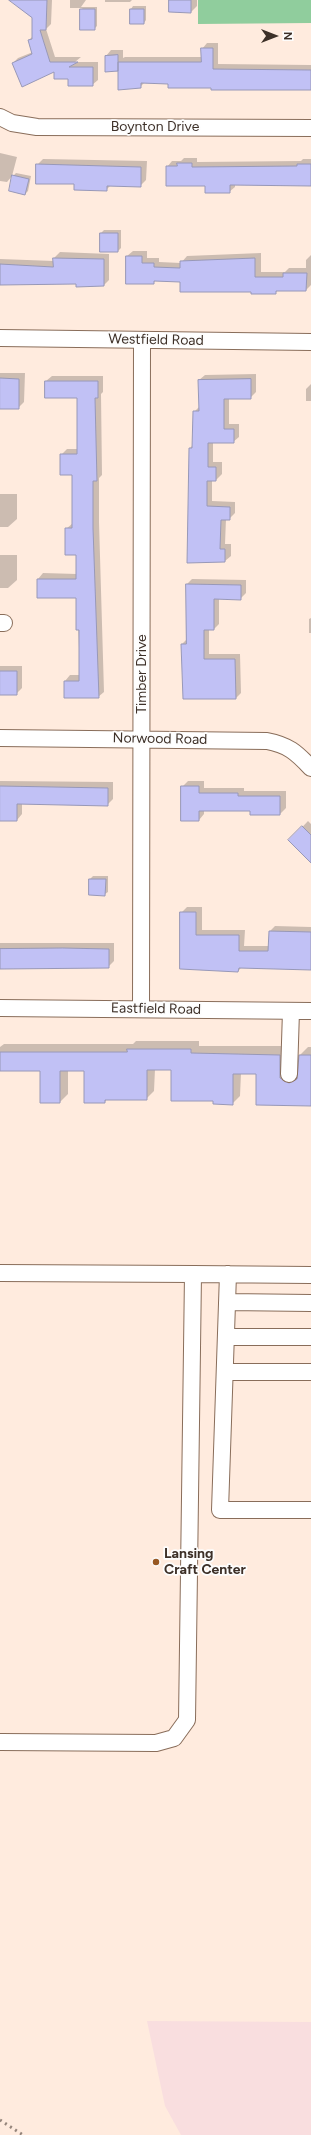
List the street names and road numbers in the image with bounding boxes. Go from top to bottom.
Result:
street label: Boynton Drive [111,119,199,135]
street label: Westfield Road [108,331,204,349]
street label: Timber Drive [134,634,150,714]
street label: Norwood Road [113,730,207,748]
street label: Eastfield Road [111,1000,201,1018]

